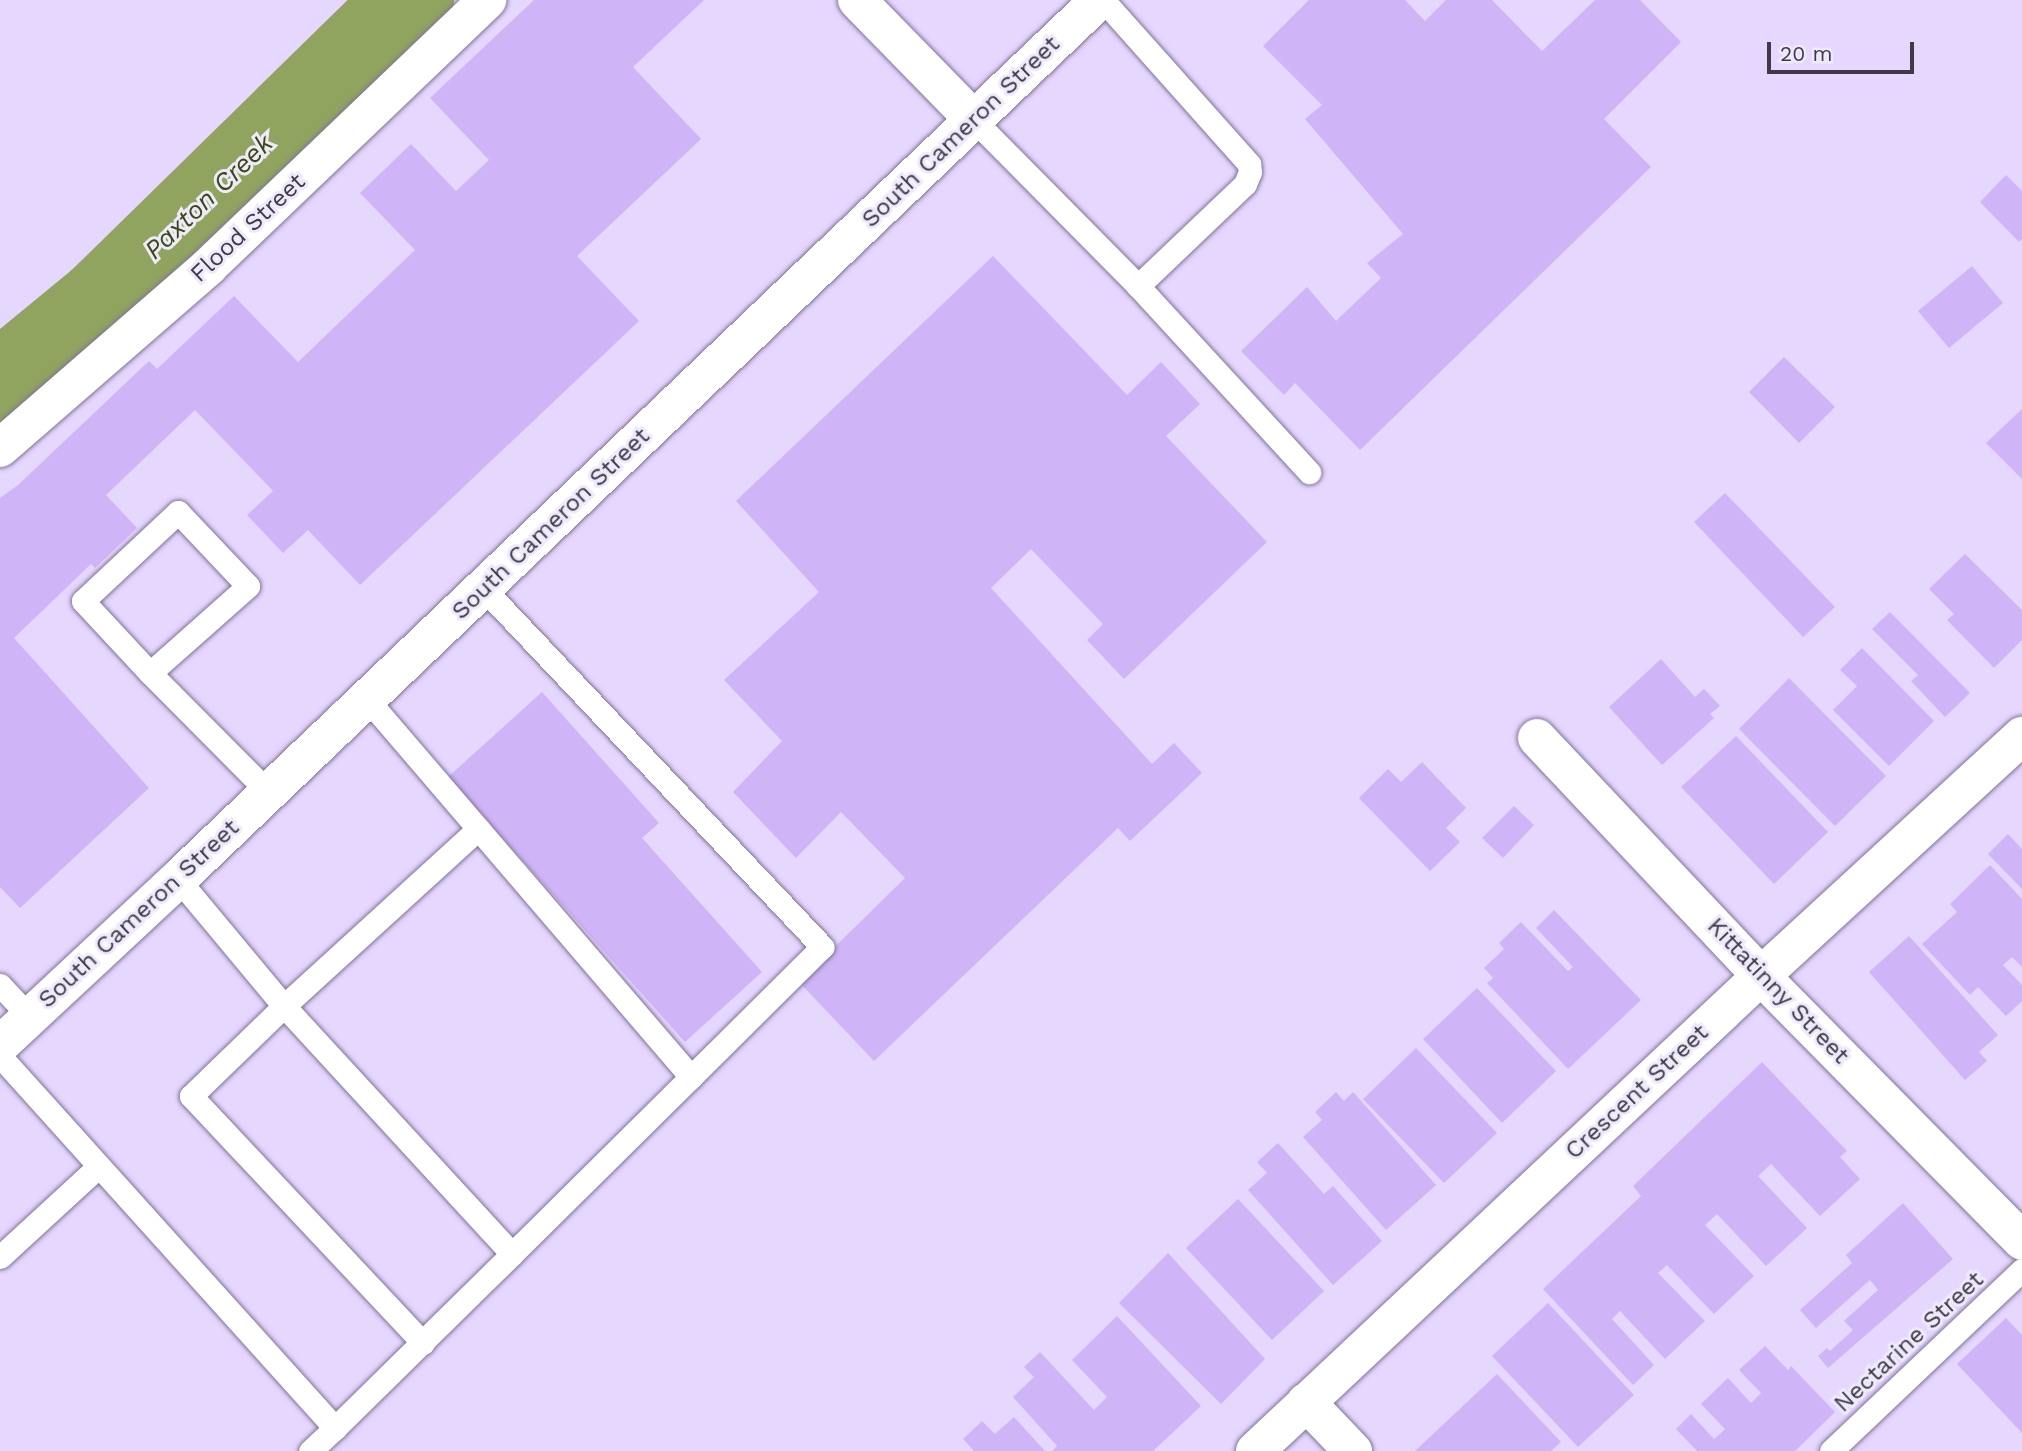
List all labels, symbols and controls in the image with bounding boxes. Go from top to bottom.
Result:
scale bar [1770,28,1917,72]
street label: South Cameron Street [856,30,1066,234]
text: 20 m [1780,41,1832,66]
water label: Paxton Creek [138,128,280,266]
street label: Flood Street [185,168,311,288]
street label: South Cameron Street [446,422,656,626]
street label: South Cameron Street [33,814,245,1014]
street label: Kittatinny Street [1701,912,1855,1070]
street label: Crescent Street [1560,1018,1714,1166]
street label: Nectarine Street [1828,1265,1990,1419]

